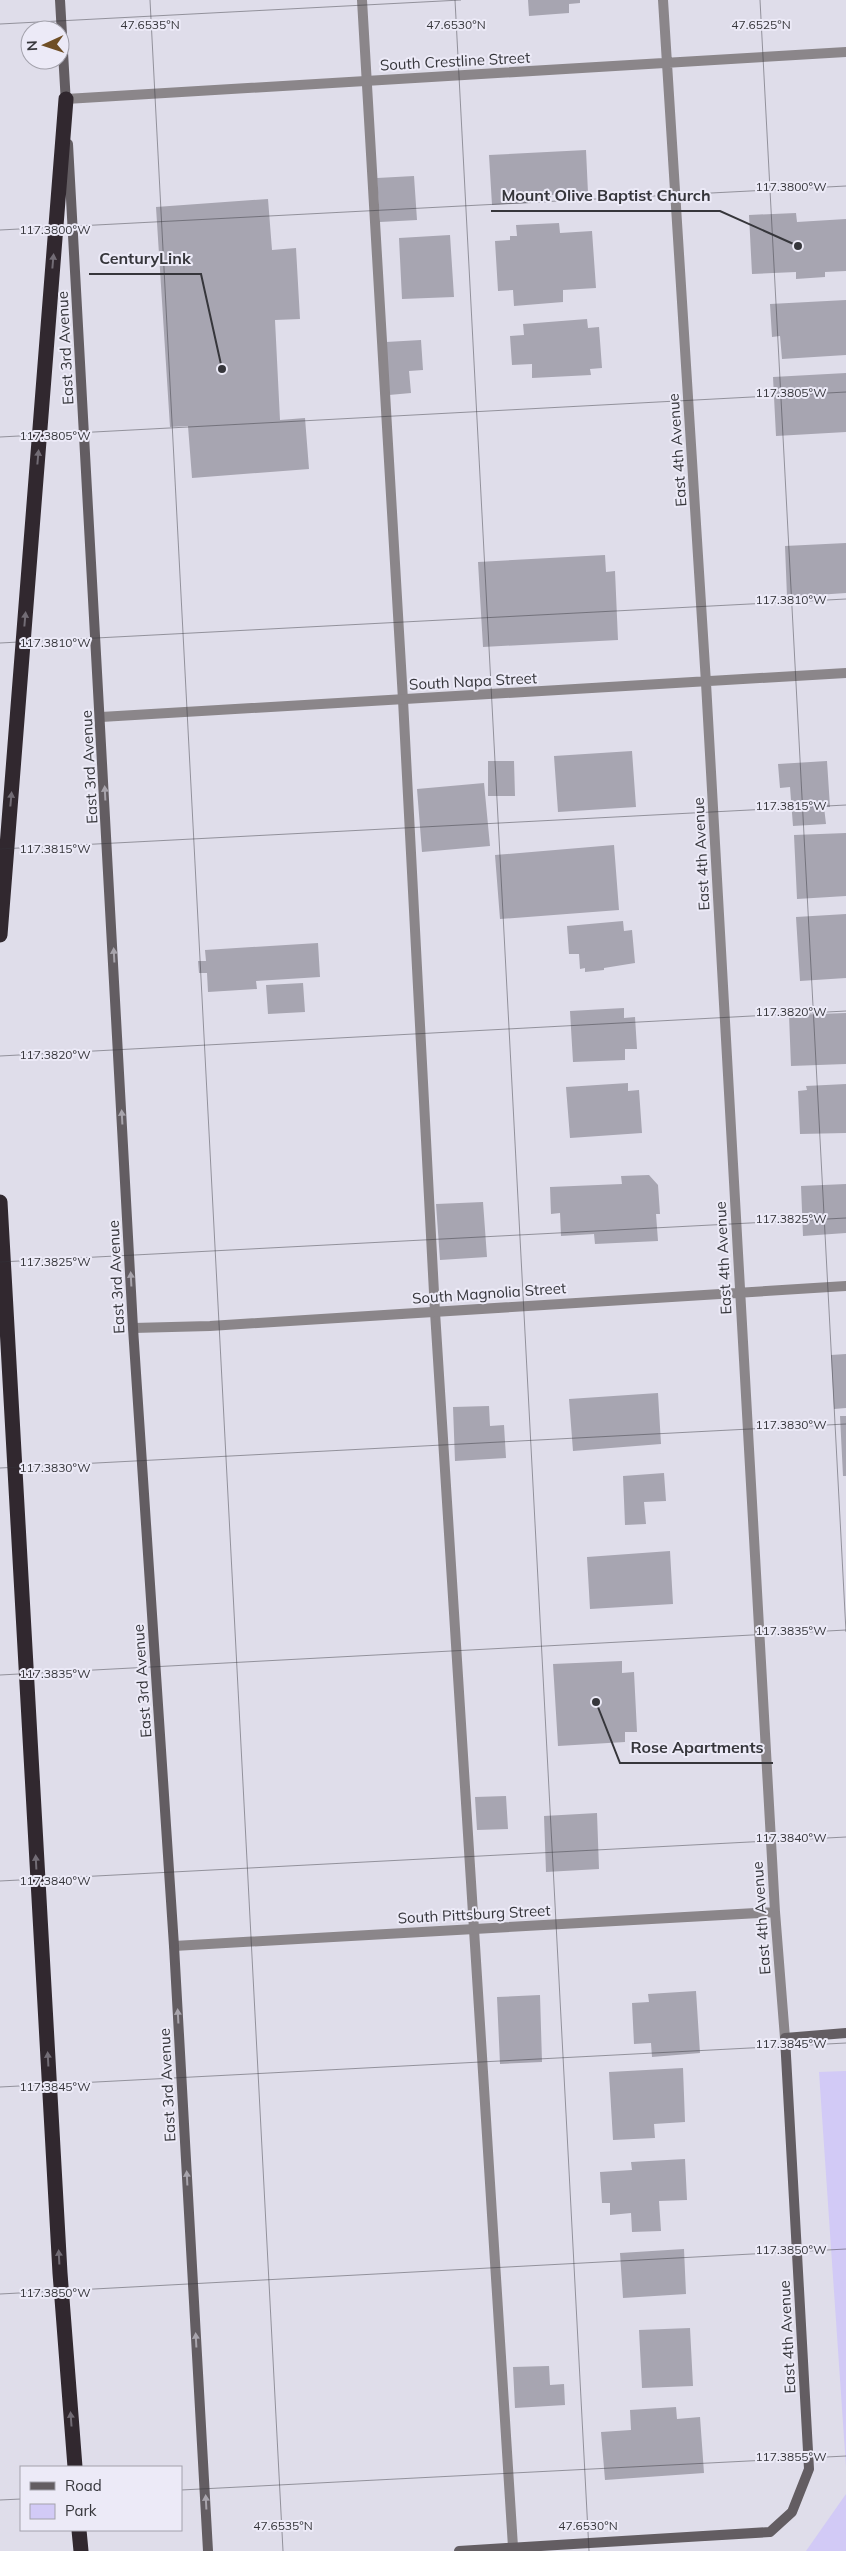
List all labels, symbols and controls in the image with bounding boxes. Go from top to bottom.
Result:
text: 47.6535°N [120,17,180,32]
text: 47.6530°N [426,17,486,32]
text: 47.6525°N [731,17,791,32]
north arrow [20,20,70,70]
text: N [23,40,41,51]
street label: South Crestline Street [379,48,531,74]
text: 117.3800°W [755,179,827,194]
callout: Mount Olive Baptist Church [491,180,720,211]
text: Mount Olive Baptist Church [501,185,711,205]
text: 117.3800°W [19,222,91,237]
callout: CenturyLink [89,243,201,274]
text: CenturyLink [99,248,192,268]
one-way arrow [49,252,57,268]
street label: East 3rd Avenue [53,291,77,405]
text: 117.3805°W [755,385,827,400]
street label: East 4th Avenue [664,393,690,507]
text: 117.3805°W [19,428,91,443]
one-way arrow [34,449,42,465]
text: 117.3810°W [755,592,827,607]
one-way arrow [21,611,29,627]
text: 117.3810°W [19,635,91,650]
street label: South Napa Street [409,668,537,694]
street label: East 3rd Avenue [77,710,101,824]
one-way arrow [101,784,109,800]
one-way arrow [7,791,15,807]
street label: East 4th Avenue [689,797,713,911]
text: 117.3815°W [755,798,827,813]
text: 117.3815°W [19,841,91,856]
one-way arrow [109,947,117,963]
text: 117.3820°W [755,1004,827,1019]
text: 117.3820°W [19,1047,91,1062]
one-way arrow [118,1109,126,1125]
street label: East 4th Avenue [711,1201,735,1315]
text: 117.3825°W [755,1211,827,1226]
street label: East 3rd Avenue [104,1220,128,1334]
text: 117.3825°W [19,1254,91,1269]
one-way arrow [126,1271,134,1287]
street label: South Magnolia Street [411,1278,567,1308]
text: 117.3830°W [755,1417,827,1432]
text: 117.3830°W [19,1460,91,1475]
text: 117.3835°W [755,1623,827,1638]
street label: East 3rd Avenue [129,1624,155,1738]
text: 117.3835°W [19,1666,91,1681]
callout: Rose Apartments [620,1732,773,1763]
text: Rose Apartments [630,1737,764,1757]
text: 117.3840°W [755,1830,827,1845]
one-way arrow [32,1854,40,1870]
street label: East 4th Avenue [748,1861,774,1975]
text: 117.3840°W [19,1873,91,1888]
street label: South Pittsburg Street [397,1901,551,1927]
one-way arrow [174,2007,182,2023]
street label: East 3rd Avenue [155,2028,179,2142]
text: 117.3845°W [755,2036,827,2051]
one-way arrow [43,2051,51,2067]
text: 117.3845°W [19,2079,91,2094]
one-way arrow [183,2170,191,2186]
text: 117.3850°W [755,2242,827,2257]
one-way arrow [55,2248,63,2264]
street label: East 4th Avenue [775,2280,799,2394]
text: 117.3850°W [19,2285,91,2300]
one-way arrow [192,2332,200,2348]
one-way arrow [67,2410,75,2426]
text: 117.3855°W [755,2449,827,2464]
legend [20,2466,182,2531]
text: Road [65,2476,102,2495]
one-way arrow [201,2494,209,2510]
text: Park [65,2501,97,2520]
text: 47.6535°N [253,2518,313,2533]
text: 47.6530°N [558,2518,618,2533]

